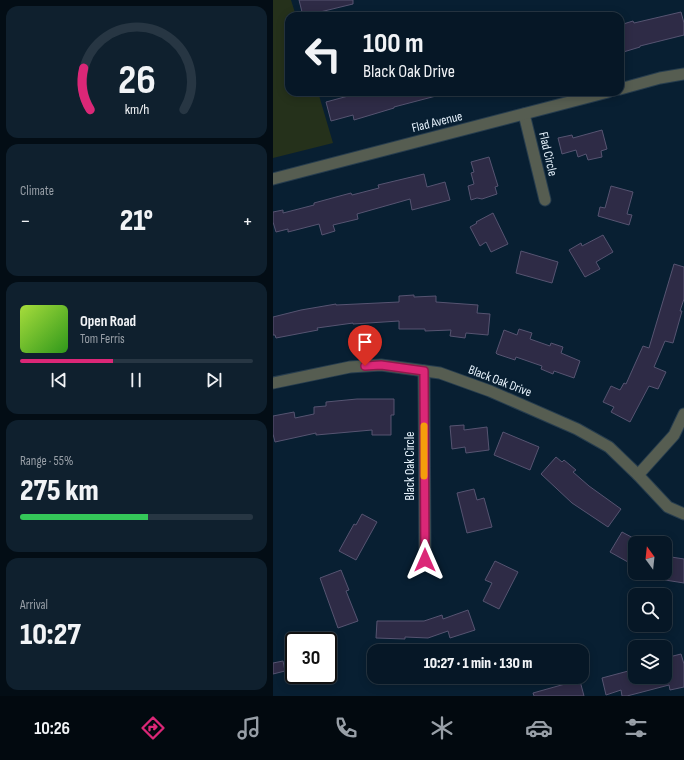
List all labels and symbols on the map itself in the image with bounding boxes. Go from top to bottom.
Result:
street label: Flad Avenue [410,108,464,136]
street label: Flad Circle [535,130,561,178]
pin [348,325,382,366]
street label: Black Oak Drive [466,362,534,400]
street label: Black Oak Circle [402,432,418,500]
north arrow [628,536,672,580]
position arrow [404,539,446,581]
speed limit sign: 30 [285,632,337,684]

